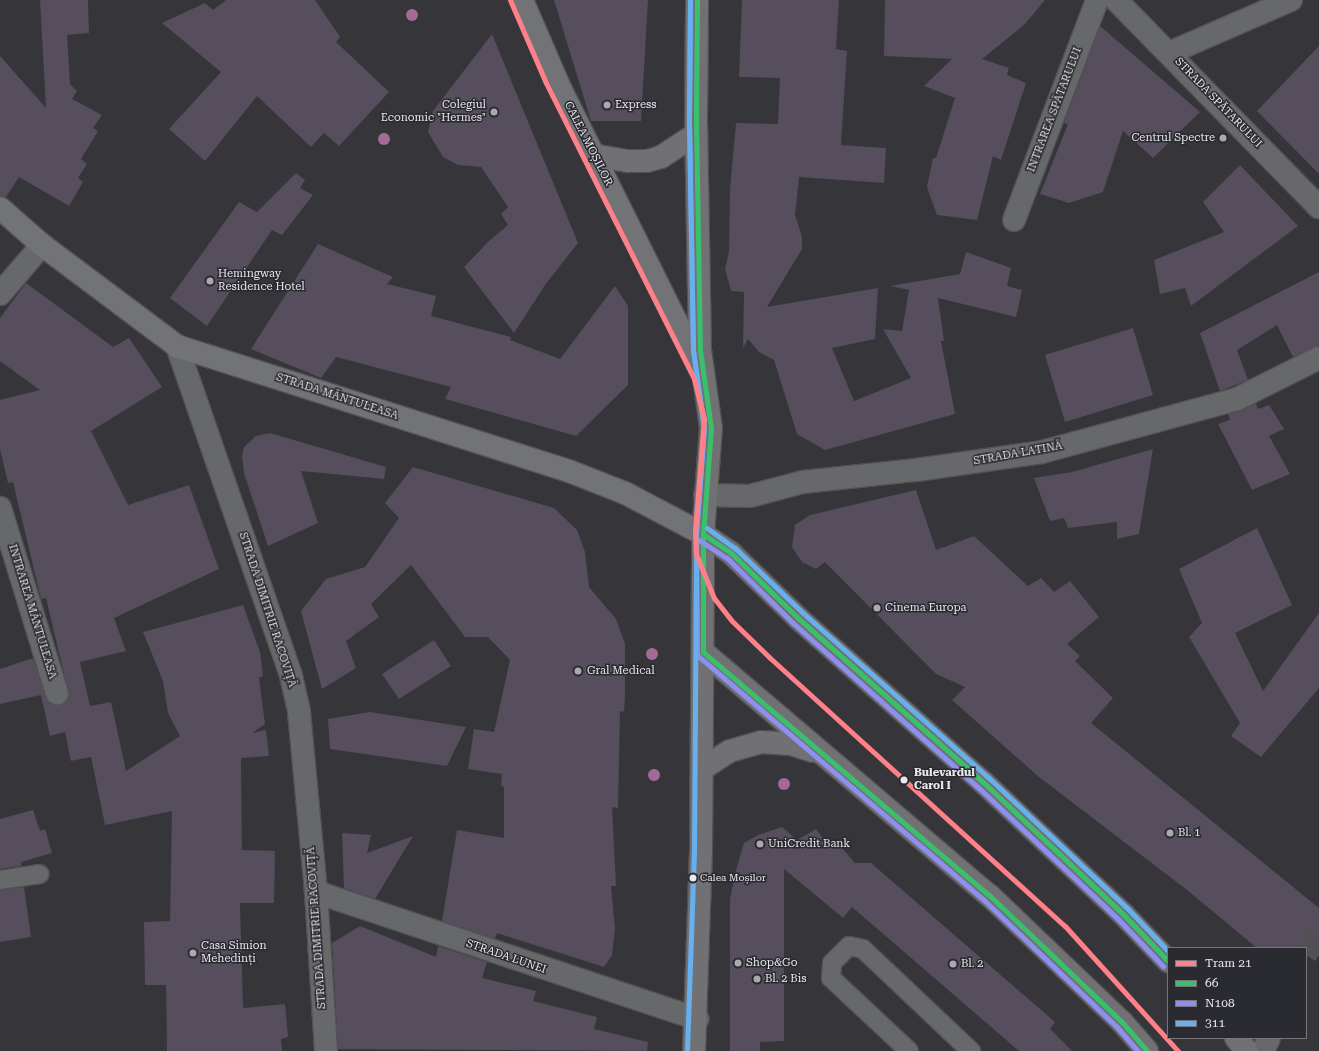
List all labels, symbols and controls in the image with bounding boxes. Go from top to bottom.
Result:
street label: INTRAREA SPĂTARULUI [1025,46,1085,174]
street label: STRADA SPĂTARULUI [1172,55,1264,151]
place label: Express [615,98,656,112]
place label: Colegiul Economic "Hermes" [381,99,486,125]
street label: CALEA MOȘILOR [561,99,615,189]
marker: Express [602,100,612,110]
marker: Colegiul Economic "Hermes" [489,107,499,117]
place label: Centrul Spectre [1131,131,1215,145]
marker: Centrul Spectre [1218,133,1228,143]
place label: Hemingway Residence Hotel [218,268,305,294]
marker: Hemingway Residence Hotel [205,276,215,286]
street label: STRADA MÂNTULEASA [274,371,400,423]
street label: STRADA LATINĂ [972,440,1064,468]
street label: STRADA DIMITRIE RACOVIȚĂ [236,531,298,689]
street label: INTRAREA MÂNTULEASA [5,543,59,681]
place label: Cinema Europa [885,601,966,615]
marker: Cinema Europa [872,603,882,613]
place label: Gral Medical [587,664,655,678]
marker: Gral Medical [572,665,584,677]
place label: Bulevardul Carol I [914,767,975,793]
marker: Bulevardul Carol I [897,773,911,787]
place label: Bl. 1 [1178,826,1201,840]
marker: Bl. 1 [1165,828,1175,838]
place label: UniCredit Bank [768,837,850,851]
marker: UniCredit Bank [755,839,765,849]
street label: STRADA DIMITRIE RACOVIȚĂ [305,846,329,1010]
place label: Calea Moșilor [700,872,766,884]
marker: Calea Moșilor [688,873,698,883]
street label: STRADA LUNEI [464,937,548,977]
place label: Casa Simion Mehedinți [201,940,267,966]
legend [1167,947,1307,1039]
marker: Casa Simion Mehedinți [188,948,198,958]
place label: Shop&Go [746,956,798,970]
text: Tram 21 [1205,956,1252,970]
place label: Bl. 2 [961,957,984,971]
marker: Shop&Go [733,958,743,968]
marker: Bl. 2 [948,959,958,969]
place label: Bl. 2 Bis [765,972,806,986]
marker: Bl. 2 Bis [752,974,762,984]
text: 66 [1205,976,1218,990]
text: N108 [1205,996,1235,1010]
text: 311 [1205,1016,1225,1030]

